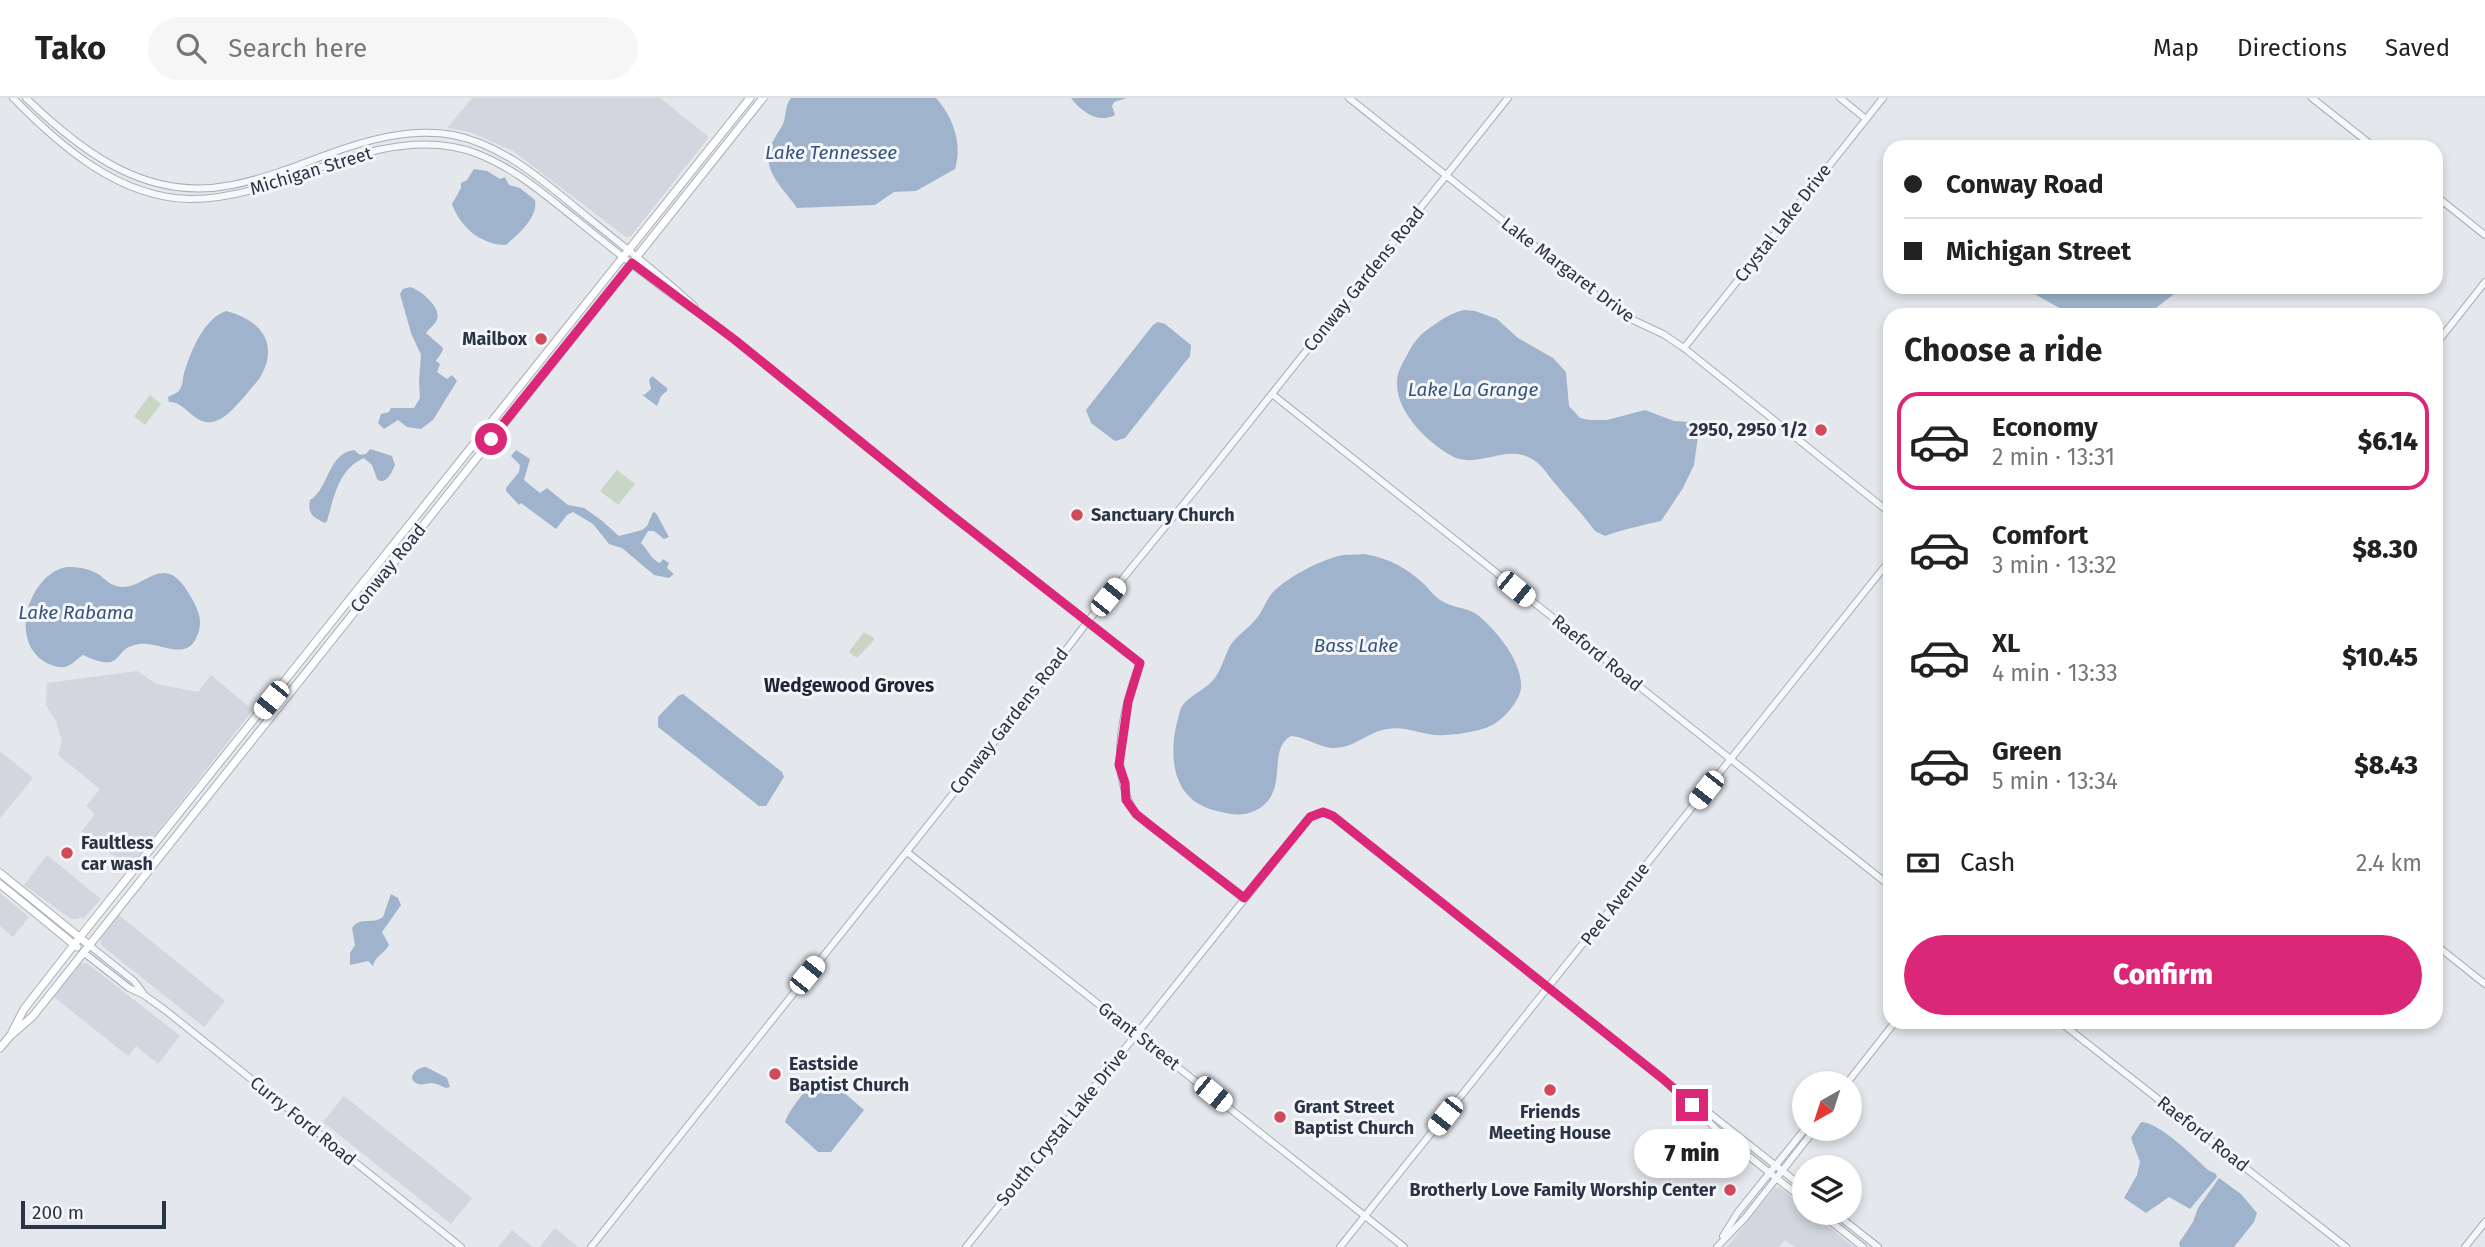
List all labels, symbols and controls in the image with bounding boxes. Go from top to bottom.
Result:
search box [148,17,638,80]
text: Tako [35,28,106,68]
icon: search [172,29,210,67]
text: Search here [228,33,367,64]
text: Map [2153,34,2199,62]
text: Directions [2237,34,2347,62]
text: Saved [2385,34,2450,62]
water label: Lake Tennessee [765,141,897,164]
street label: Michigan Street [247,142,375,200]
street label: Crystal Lake Drive [1730,159,1836,287]
text: Conway Road [1946,169,2104,200]
street label: Conway Gardens Road [1299,202,1429,356]
street label: Lake Margaret Drive [1497,213,1639,327]
text: Michigan Street [1946,236,2131,267]
place label: Mailbox [462,328,528,350]
marker: Mailbox [533,331,549,347]
text: Choose a ride [1904,331,2102,369]
water label: Lake La Grange [1408,378,1538,401]
icon: car [1908,410,1971,473]
text: Economy [1992,412,2098,443]
place label: 2950, 2950 1/2 [1689,419,1807,441]
marker: 2950, 2950 1/2 [1813,422,1829,438]
route start [475,423,507,455]
text: $6.14 [2358,426,2418,457]
text: 2 min · 13:31 [1992,443,2115,471]
place label: Sanctuary Church [1091,504,1235,526]
marker: Sanctuary Church [1069,507,1085,523]
icon: car [1908,518,1971,581]
street label: Conway Road [345,519,431,617]
text: Comfort [1992,520,2088,551]
text: $8.30 [2352,534,2418,565]
text: 3 min · 13:32 [1992,551,2117,579]
car [1494,568,1539,610]
car [1087,574,1130,620]
water label: Lake Rabama [18,601,134,624]
street label: Raeford Road [1547,610,1647,696]
icon: car [1908,626,1971,689]
text: XL [1992,628,2020,659]
water label: Bass Lake [1314,634,1398,657]
text: $10.45 [2342,642,2418,673]
street label: Conway Gardens Road [945,643,1073,799]
text: 4 min · 13:33 [1992,659,2118,687]
district label: Wedgewood Groves [764,674,934,697]
car [250,677,293,723]
icon: car [1908,734,1971,797]
text: Green [1992,736,2062,767]
text: $8.43 [2354,750,2418,781]
car [1685,767,1728,813]
text: 5 min · 13:34 [1992,767,2118,795]
place label: Faultless car wash [81,832,154,875]
icon: cash [1904,844,1942,882]
marker: Faultless car wash [59,845,75,861]
text: Cash [1960,847,2016,878]
text: 2.4 km [2356,849,2422,877]
street label: Peel Avenue [1576,858,1654,950]
button: Confirm [1904,935,2422,1015]
car [786,952,829,998]
street label: Grant Street [1094,997,1185,1075]
street label: South Crystal Lake Drive [991,1044,1133,1210]
place label: Eastside Baptist Church [789,1053,909,1096]
marker: Eastside Baptist Church [767,1066,783,1082]
north arrow [1792,1071,1862,1141]
map controls [1792,1071,1862,1225]
street label: Curry Ford Road [246,1072,360,1170]
car [1191,1073,1236,1115]
marker: Friends Meeting House [1542,1082,1558,1098]
route end [1676,1089,1708,1121]
street label: Raeford Road [2153,1091,2253,1177]
car [1424,1093,1467,1139]
place label: Grant Street Baptist Church [1294,1096,1414,1139]
place label: Friends Meeting House [1489,1101,1611,1144]
marker: Grant Street Baptist Church [1272,1109,1288,1125]
callout: 7 min [1634,1130,1750,1178]
text: 7 min [1664,1139,1720,1167]
button: layers [1792,1155,1862,1225]
place label: Brotherly Love Family Worship Center [1410,1179,1717,1201]
marker: Brotherly Love Family Worship Center [1722,1182,1738,1198]
scale bar [21,1198,166,1230]
text: 200 m [32,1201,84,1224]

